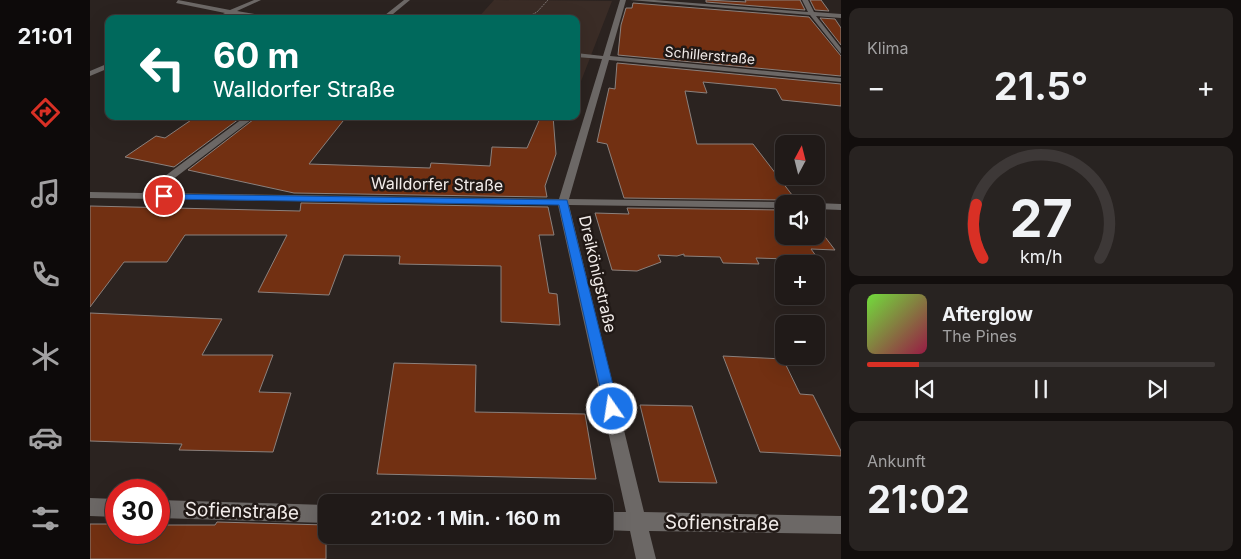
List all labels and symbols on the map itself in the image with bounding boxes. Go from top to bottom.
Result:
street label: Schillerstraße [664,43,756,67]
north arrow [775,135,825,185]
street label: Walldorfer Straße [371,173,503,195]
pin [143,175,185,217]
street label: Dreikönigstraße [575,214,621,334]
position arrow [585,382,637,434]
speed limit sign: 30 [105,479,170,544]
street label: Sofienstraße [184,498,300,524]
street label: Sofienstraße [665,511,779,535]

